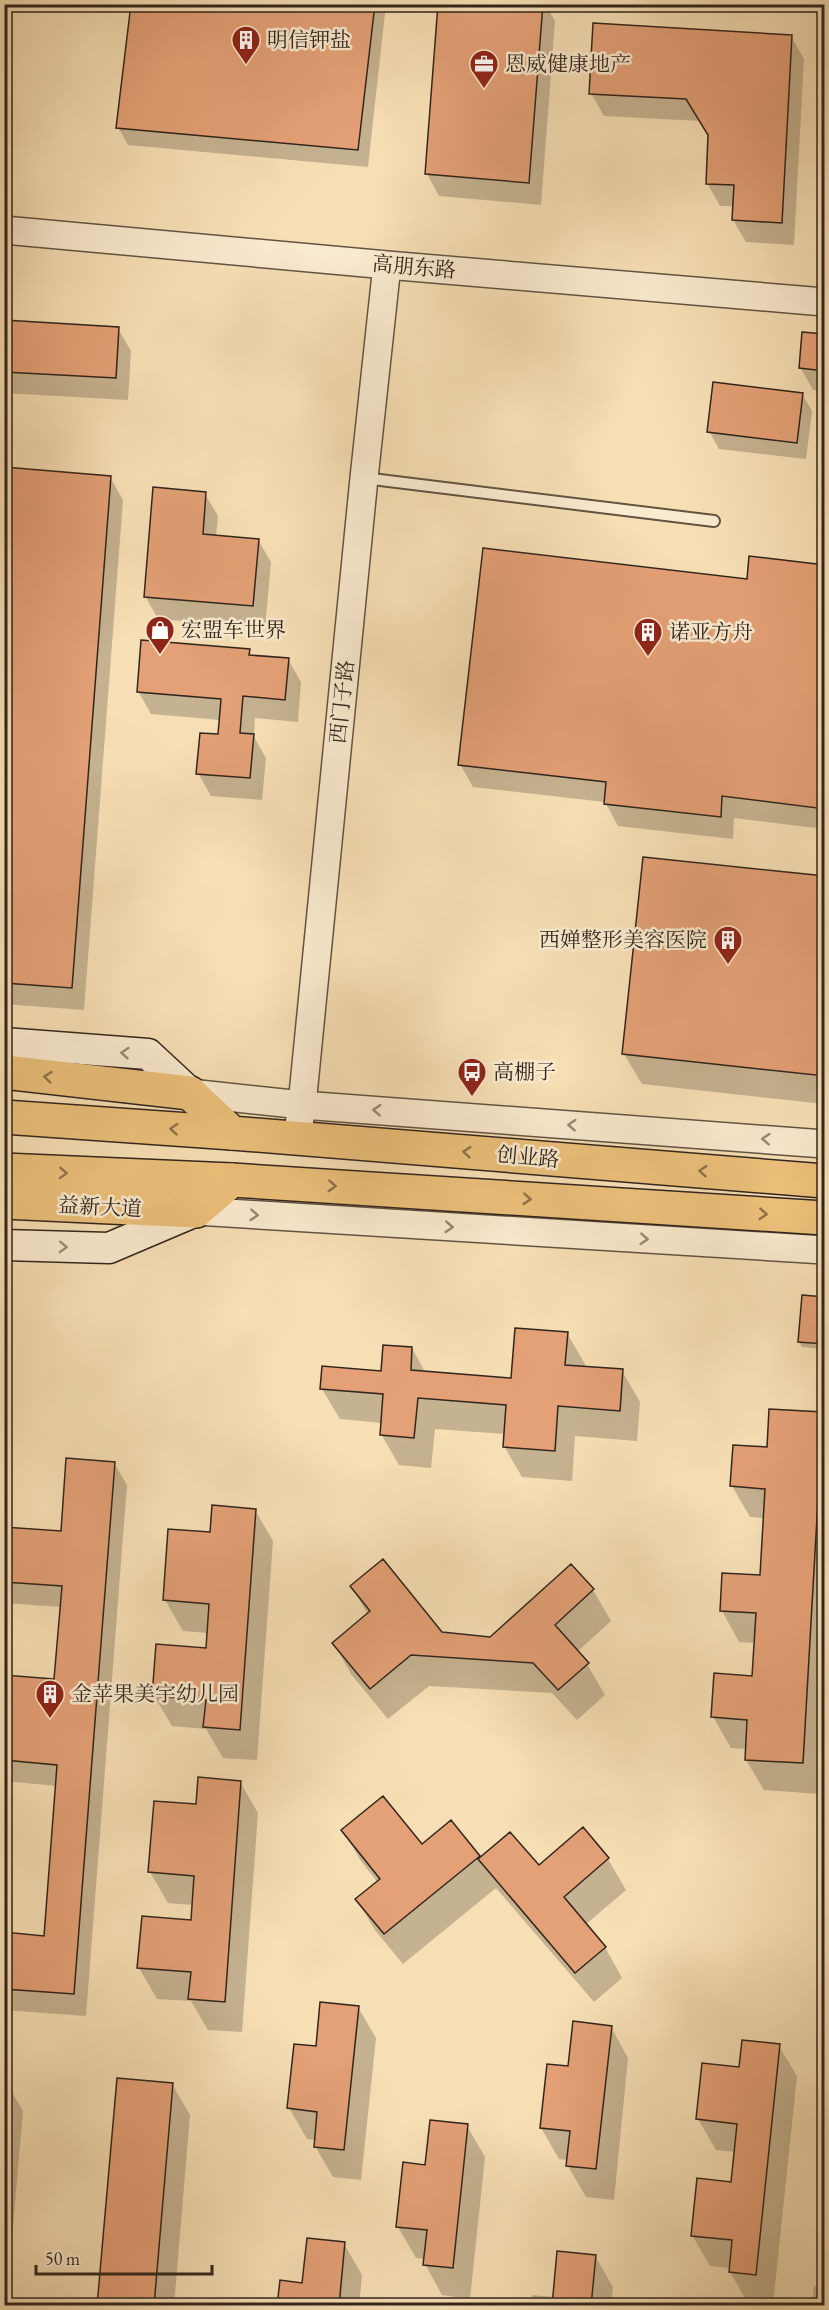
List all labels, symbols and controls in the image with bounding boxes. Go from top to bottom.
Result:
building icon: 明信钾盐 [230,24,262,66]
place label: 明信钾盐 [267,26,351,53]
office icon: 恩威健康地产 [468,48,500,90]
place label: 恩威健康地产 [505,50,631,77]
street label: 高朋东路 [371,249,457,284]
shop icon: 宏盟车世界 [144,614,176,656]
place label: 宏盟车世界 [181,616,286,643]
building icon: 诺亚方舟 [632,616,664,658]
place label: 诺亚方舟 [669,618,753,645]
street label: 西门子路 [324,659,359,745]
building icon: 西婵整形美容医院 [712,924,744,966]
place label: 西婵整形美容医院 [539,926,707,953]
one-way arrow [121,1046,130,1059]
bus stop icon: 高棚子 [456,1056,488,1098]
place label: 高棚子 [493,1058,556,1085]
one-way arrow [43,1072,53,1084]
one-way arrow [373,1104,382,1117]
one-way arrow [567,1119,576,1132]
one-way arrow [169,1123,178,1136]
one-way arrow [762,1133,771,1146]
street label: 创业路 [495,1140,561,1173]
one-way arrow [463,1146,472,1159]
one-way arrow [699,1165,708,1178]
one-way arrow [58,1166,67,1179]
one-way arrow [328,1180,337,1193]
street label: 益新大道 [57,1191,143,1222]
one-way arrow [522,1192,531,1205]
one-way arrow [250,1208,259,1221]
one-way arrow [759,1208,768,1221]
one-way arrow [444,1220,453,1233]
one-way arrow [639,1232,648,1245]
one-way arrow [58,1240,67,1253]
building icon: 金苹果美宇幼儿园 [34,1678,66,1720]
place label: 金苹果美宇幼儿园 [71,1680,239,1707]
scale bar [36,2238,212,2276]
text: 50 m [45,2247,80,2270]

